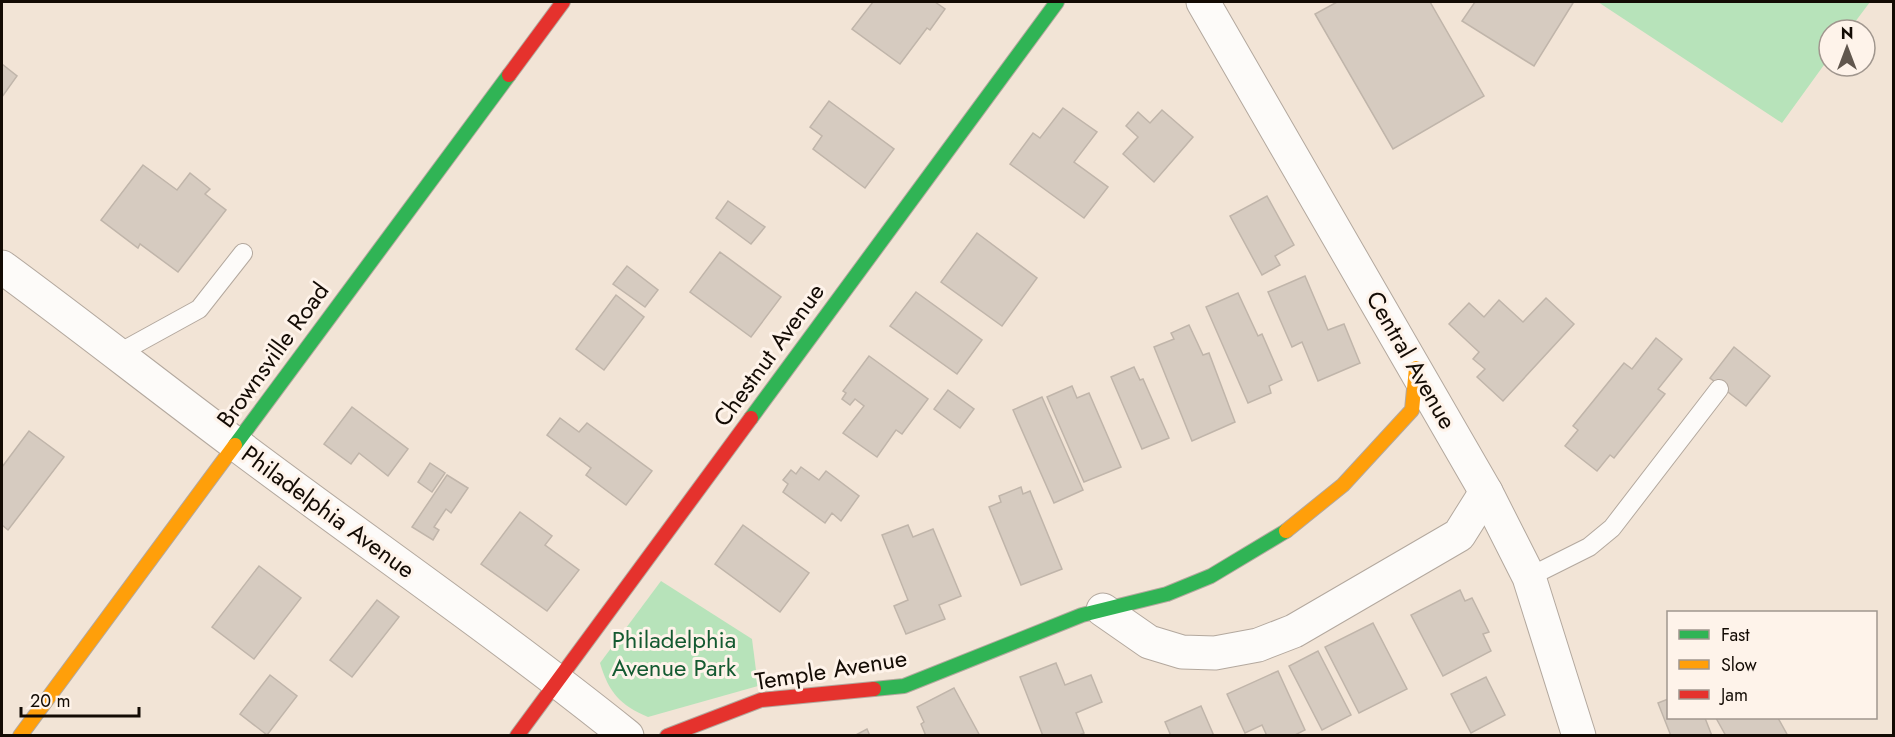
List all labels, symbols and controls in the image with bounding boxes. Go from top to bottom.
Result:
north arrow [1817,18,1877,78]
text: N [1841,22,1853,45]
street label: Brownsville Road [208,275,337,434]
street label: Chestnut Avenue [705,276,833,434]
street label: Central Avenue [1358,284,1465,435]
street label: Philadelphia Avenue [234,437,422,586]
legend [1667,611,1877,719]
park label: Philadelphia Avenue Park [612,622,737,685]
text: Fast [1721,622,1750,648]
street label: Temple Avenue [752,640,909,699]
text: Slow [1721,652,1758,678]
scale bar [21,680,140,718]
text: Jam [1719,682,1748,708]
text: 20 m [30,688,70,714]

